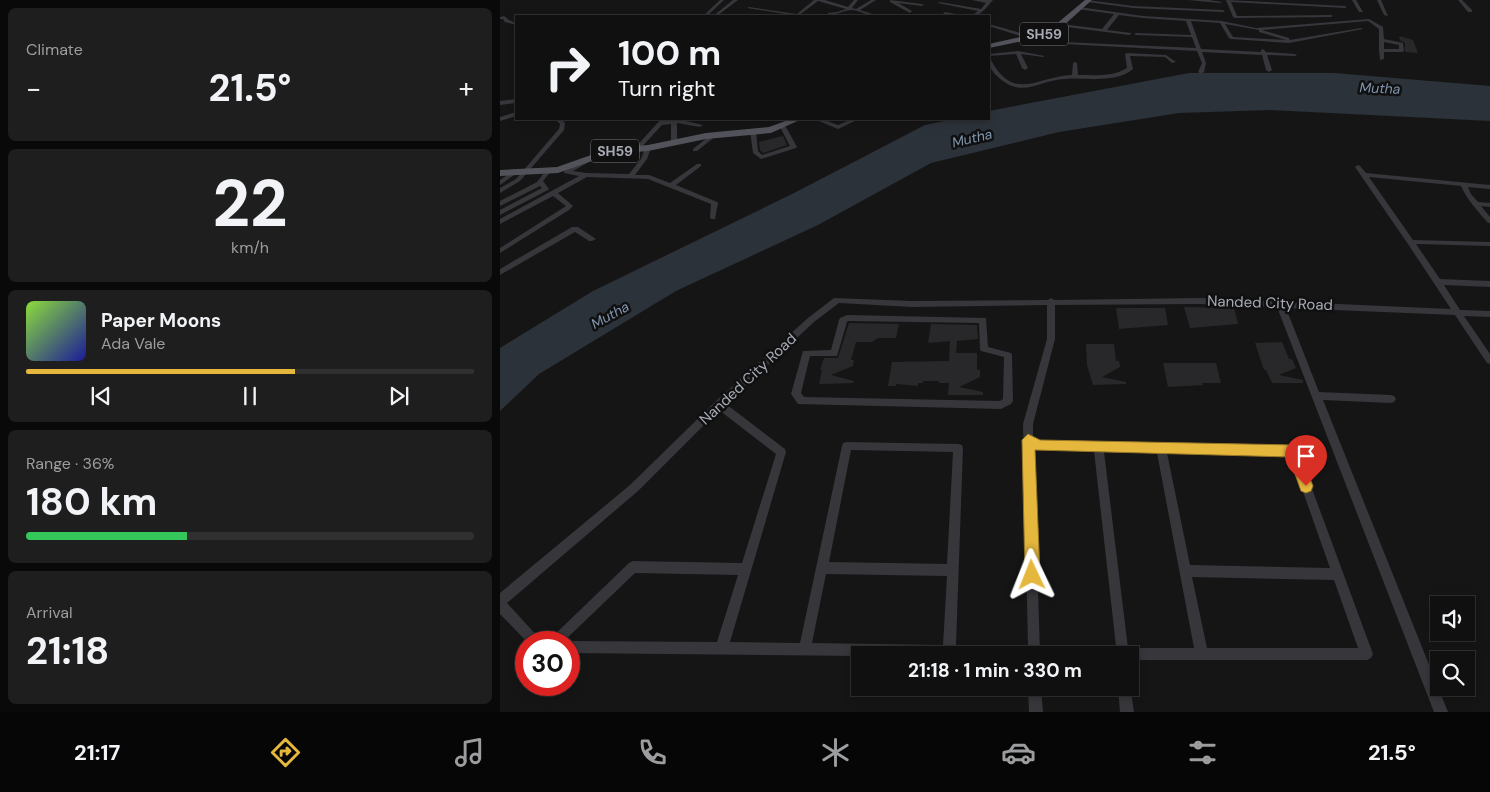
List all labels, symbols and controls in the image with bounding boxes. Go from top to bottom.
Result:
road number: SH59 [1020,22,1068,46]
text: 100 m [618,30,721,76]
icon: right [535,35,600,100]
text: Climate [26,39,83,60]
text: 21.5° [209,63,291,113]
text: − [26,70,41,107]
text: + [459,70,474,107]
text: Turn right [618,74,715,103]
water label: Mutha [1359,78,1401,98]
water label: Mutha [950,125,994,151]
road number: SH59 [591,140,639,162]
text: 22 [212,162,288,246]
text: km/h [231,237,269,258]
street label: Nanded City Road [1207,291,1333,315]
water label: Mutha [588,297,633,333]
text: Paper Moons [101,308,221,333]
street label: Nanded City Road [695,329,801,429]
text: Ada Vale [101,333,165,354]
icon: previous [87,382,115,410]
icon: pause [236,382,264,410]
icon: next [385,382,413,410]
pin [1285,435,1327,486]
icon: arrive [1292,442,1320,470]
text: Range · 36% [26,453,114,474]
text: 180 km [26,477,157,527]
position arrow [1005,548,1057,600]
map controls [1430,596,1475,696]
button: sound [1430,596,1475,641]
text: Arrival [26,602,73,623]
text: 21:18 [26,626,109,676]
speed limit sign: 30 [515,631,580,696]
button: search [1430,651,1475,696]
text: 21:18 · 1 min · 330 m [908,658,1082,683]
icon: directions [268,735,303,770]
icon: music [452,735,487,770]
icon: phone [635,735,670,770]
icon: climate [818,735,853,770]
icon: car [1001,735,1036,770]
icon: filters [1185,735,1220,770]
text: 21:17 [74,738,120,767]
text: 21.5° [1368,738,1416,767]

